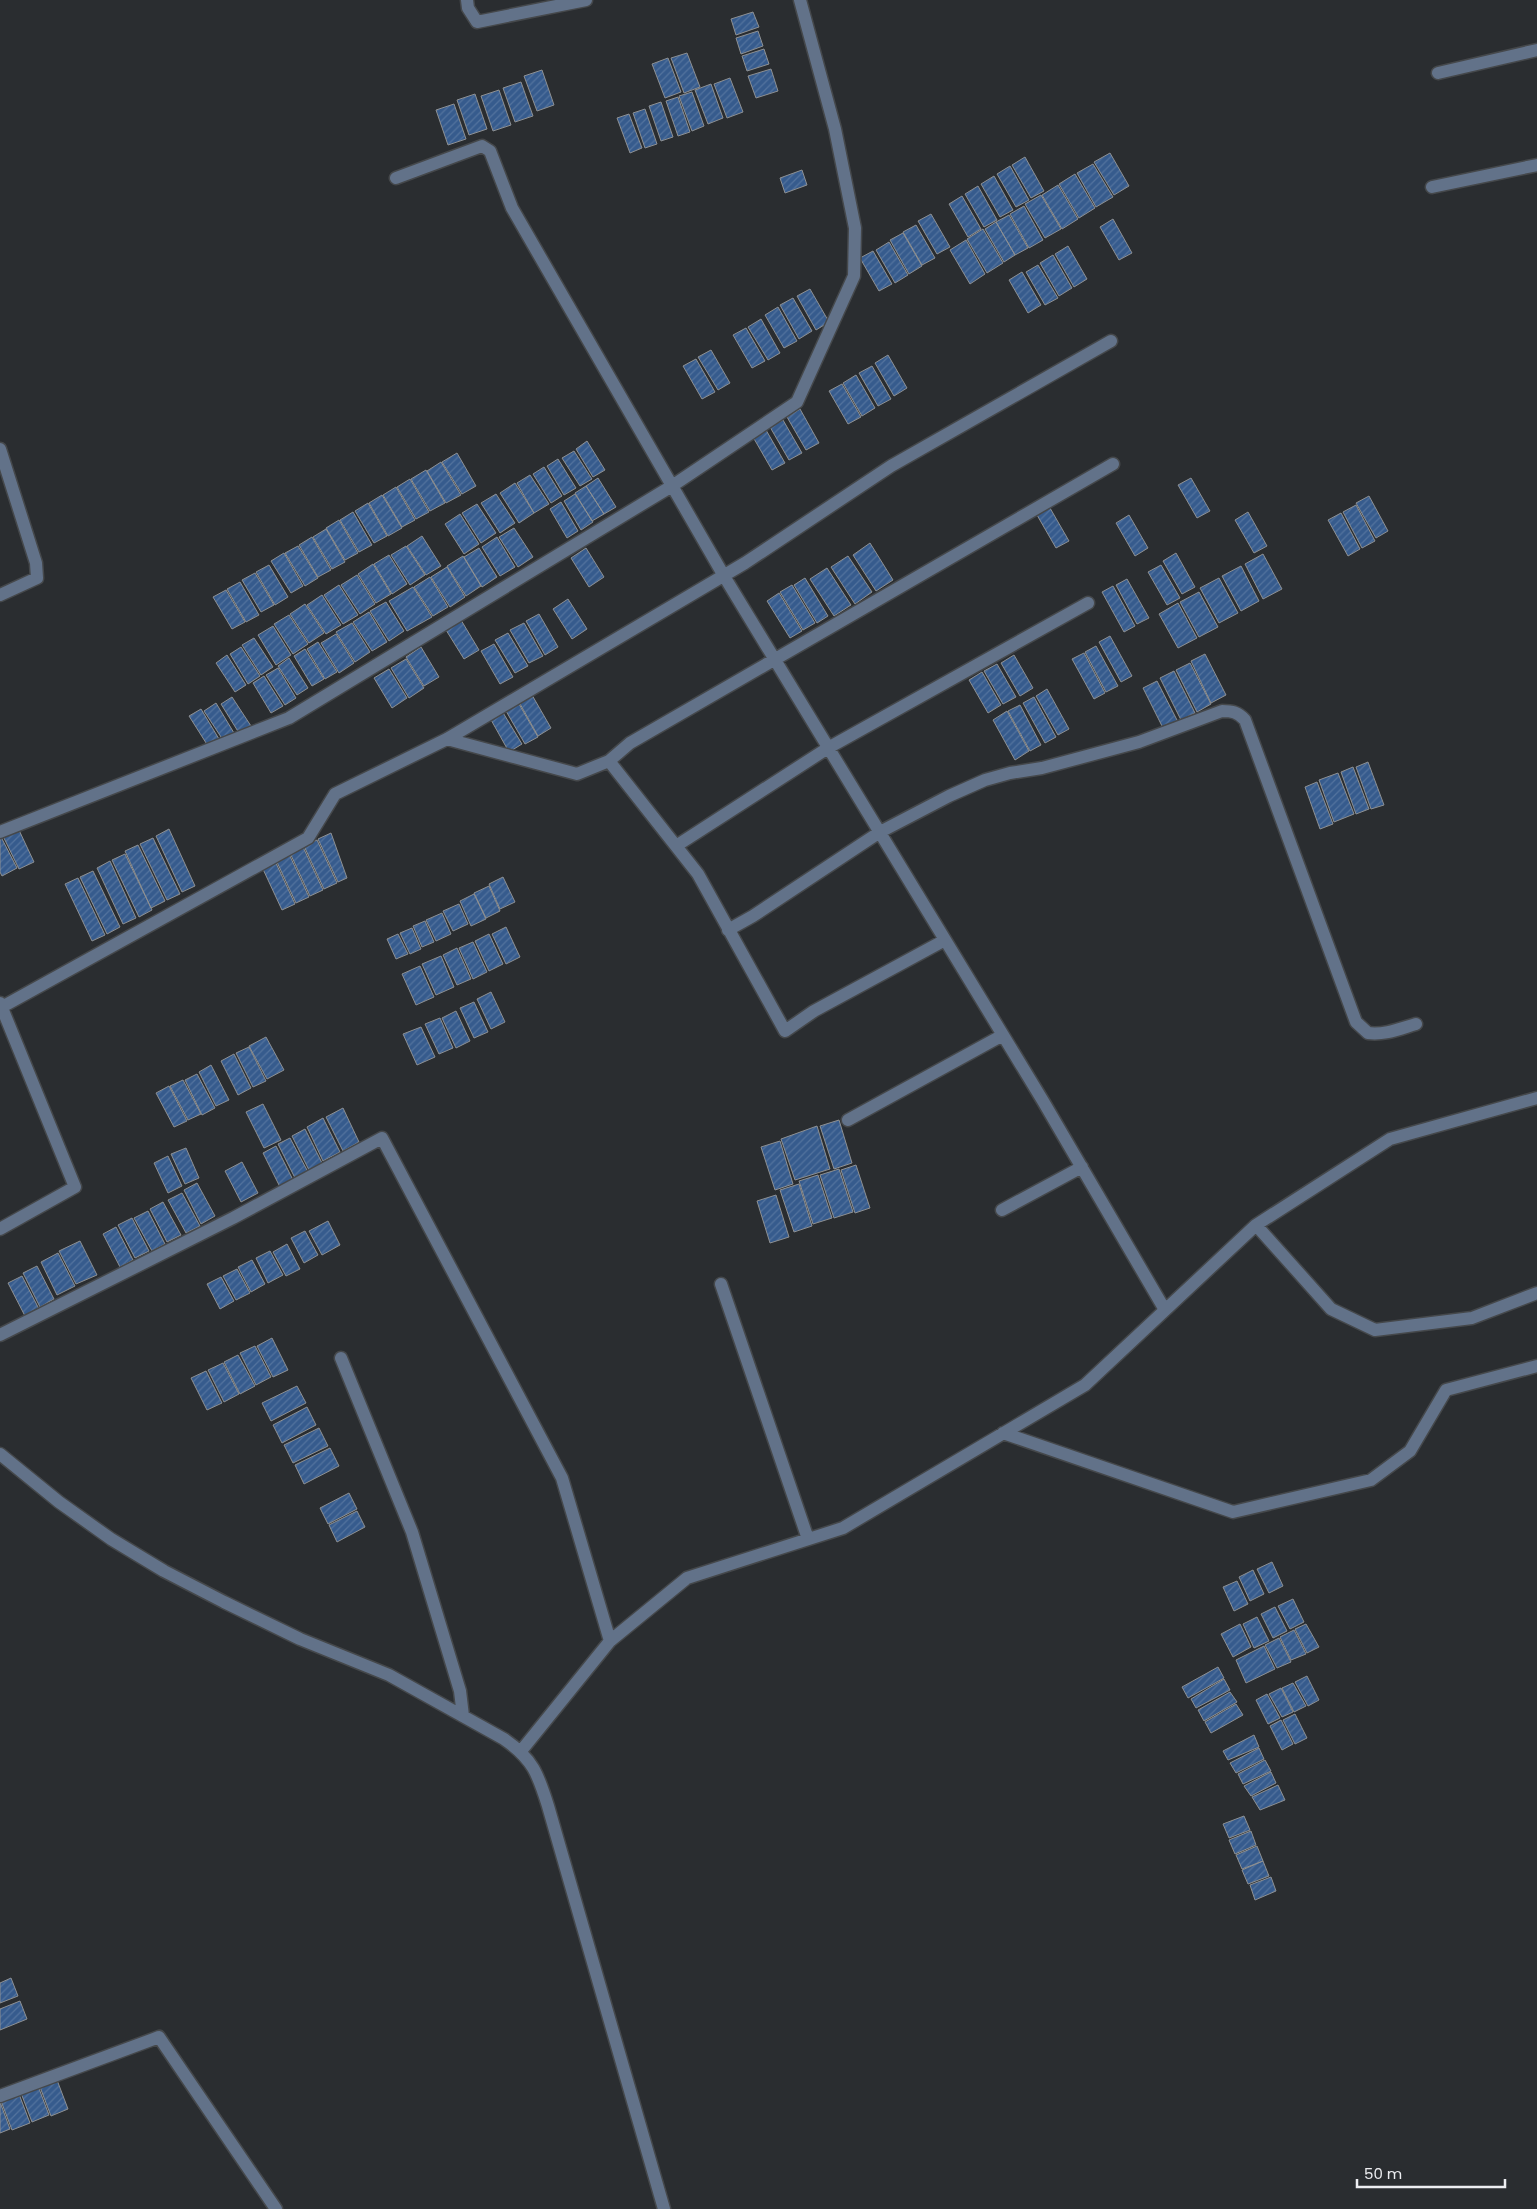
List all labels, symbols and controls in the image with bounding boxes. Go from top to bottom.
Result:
scale bar [1357,2156,1504,2188]
text: 50 m [1364,2163,1402,2184]

